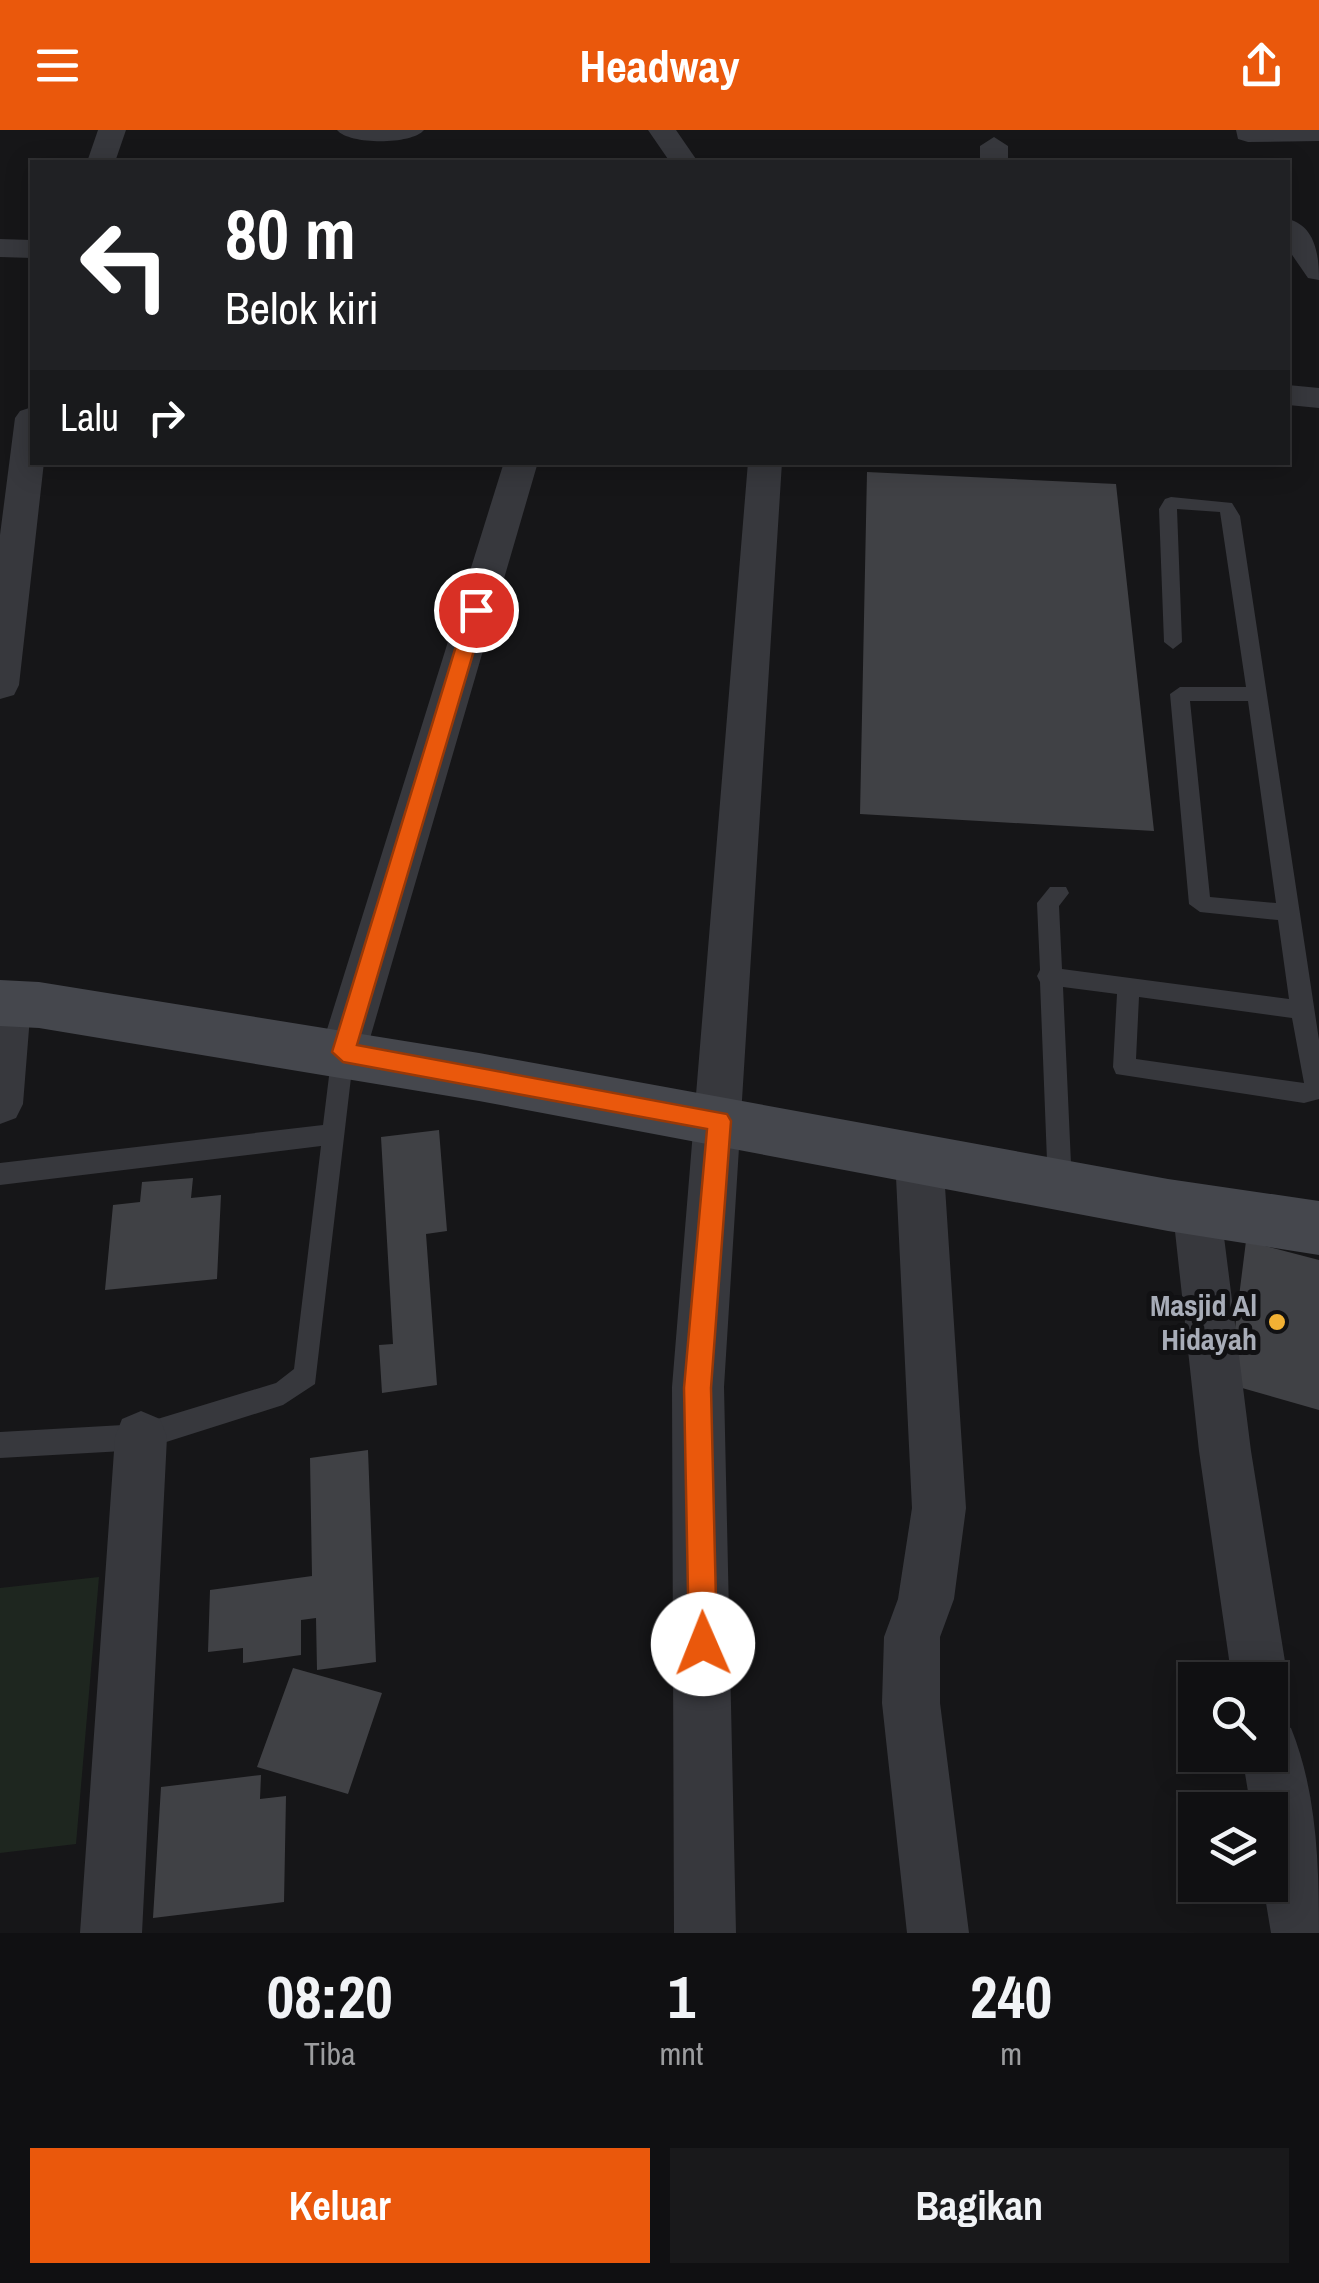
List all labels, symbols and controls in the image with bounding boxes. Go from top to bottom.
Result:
text: Headway [580,35,739,96]
icon: menu [30,38,85,93]
icon: share [1234,38,1289,93]
text: 80 m [225,187,356,281]
icon: left [60,200,190,330]
text: Belok kiri [225,277,379,338]
icon: right [139,390,194,445]
text: Lalu [60,392,119,443]
pin [434,568,519,653]
icon: arrive [449,583,504,638]
place label: Masjid Al Hidayah [1150,1285,1257,1359]
marker: Masjid Al Hidayah [1266,1311,1288,1333]
position arrow [651,1592,755,1696]
map controls [1178,1662,1288,1902]
button: search [1178,1662,1288,1772]
button: layers [1178,1792,1288,1902]
text: 08:20 [267,1956,393,2037]
text: 1 [668,1956,695,2037]
text: 240 [970,1956,1052,2037]
text: Tiba [304,2032,356,2075]
text: mnt [659,2032,703,2075]
text: m [1000,2032,1022,2075]
button: Keluar [30,2148,650,2263]
button: Bagikan [670,2148,1289,2263]

